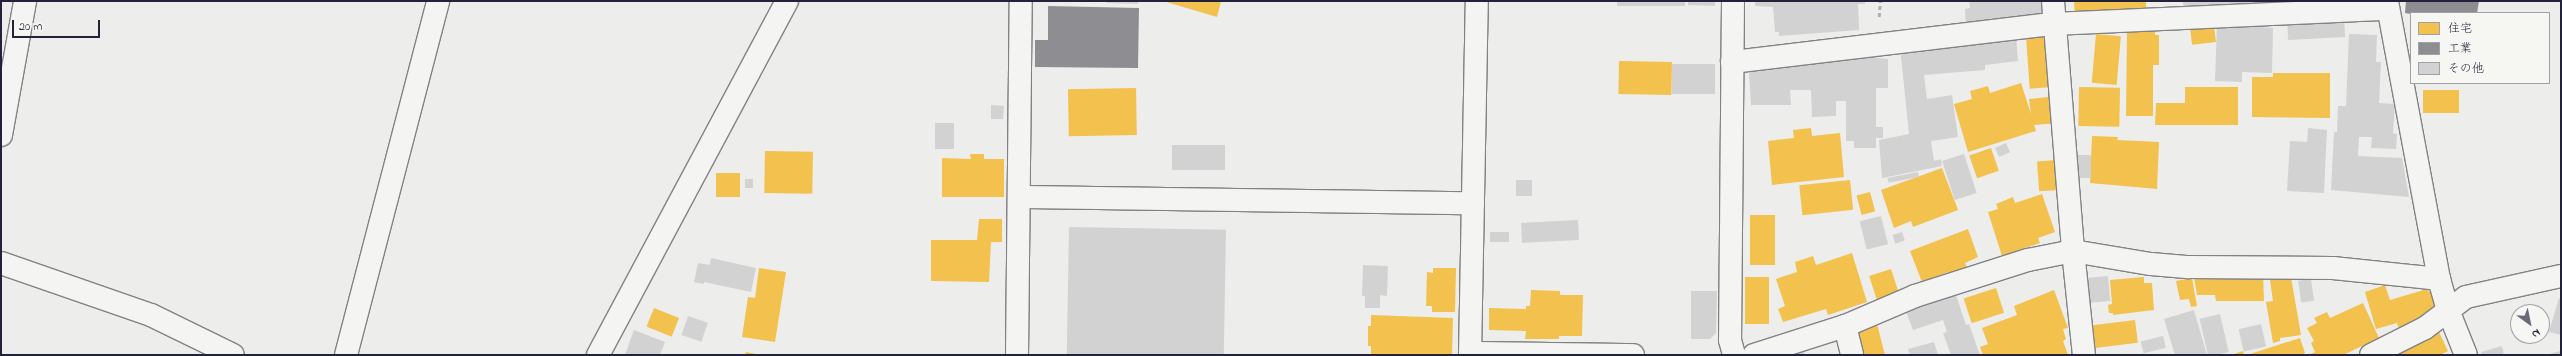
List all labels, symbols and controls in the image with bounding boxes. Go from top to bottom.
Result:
scale bar [14,12,102,38]
legend [2410,12,2550,84]
text: 20 m [19,18,42,36]
text: 住宅 [2448,20,2472,38]
text: 工業 [2448,40,2472,58]
text: その他 [2448,60,2484,78]
north arrow [2510,304,2550,344]
text: N [2529,324,2543,342]

